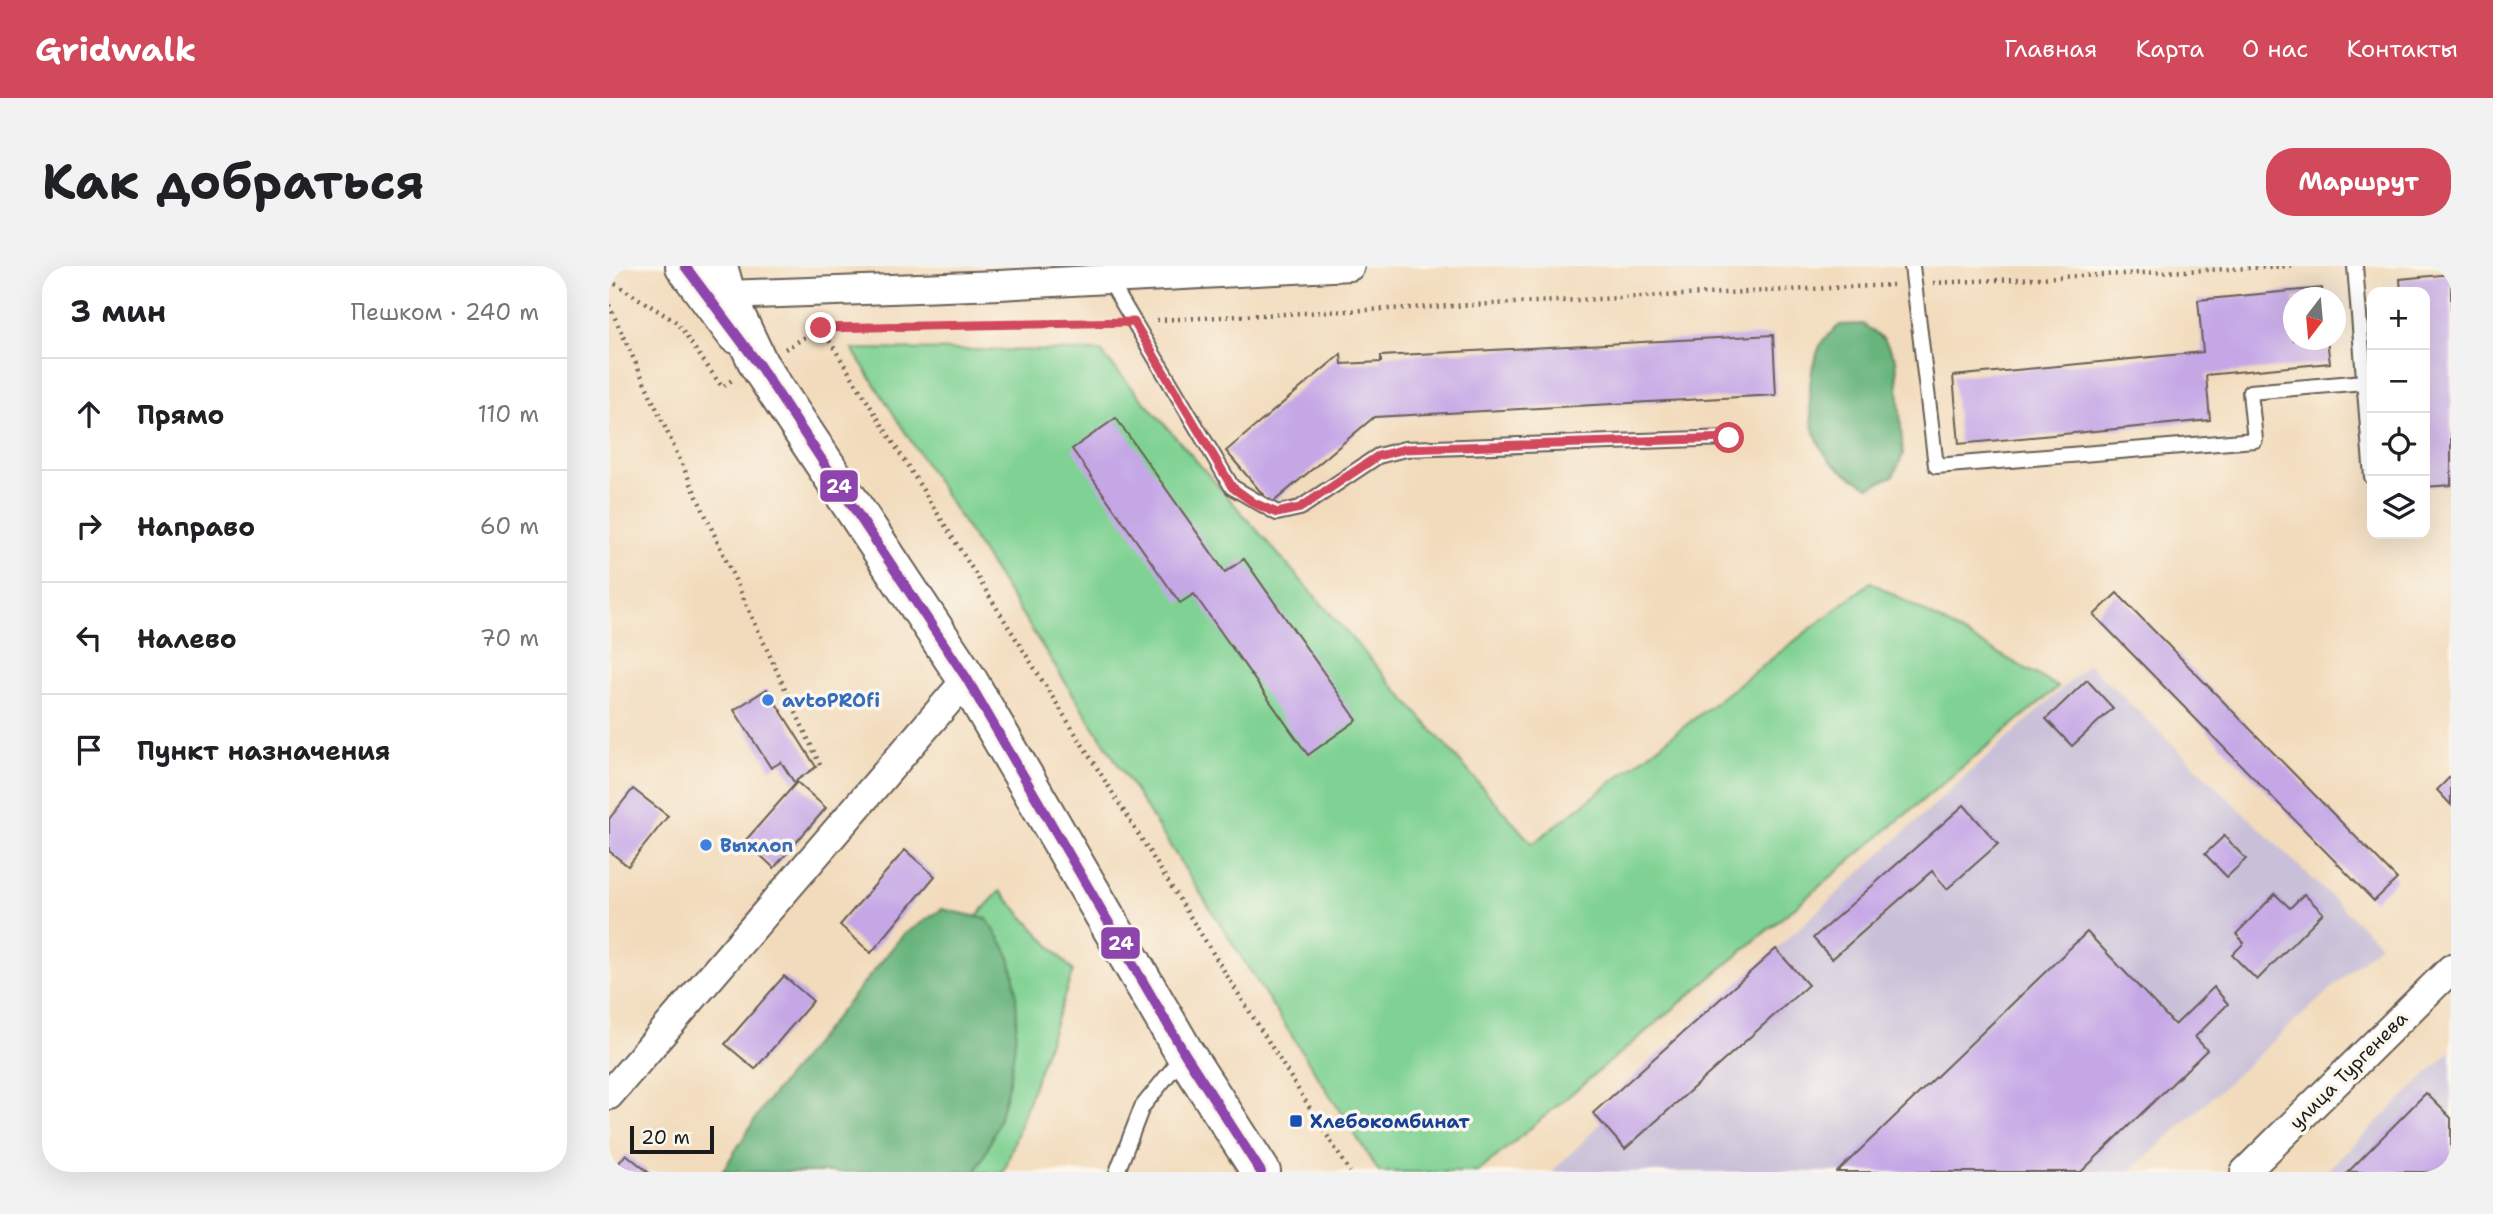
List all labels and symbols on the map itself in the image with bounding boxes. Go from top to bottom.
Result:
north arrow [2283,287,2346,350]
route end [805,312,836,343]
route start [1713,422,1744,453]
line badge: 24 [819,469,859,503]
text: 24 [826,474,853,499]
place label: avtoPROfi [782,688,880,713]
marker: avtoPROfi [760,692,776,708]
place label: Выхлоп [720,833,793,858]
marker: Выхлоп [698,837,714,853]
line badge: 24 [1100,926,1141,960]
text: 24 [1108,931,1135,956]
street label: улица Тургенева [2284,1006,2413,1135]
place label: Хлебокомбинат [1310,1109,1470,1134]
marker: Хлебокомбинат [1288,1113,1304,1129]
scale bar [630,1123,714,1155]

